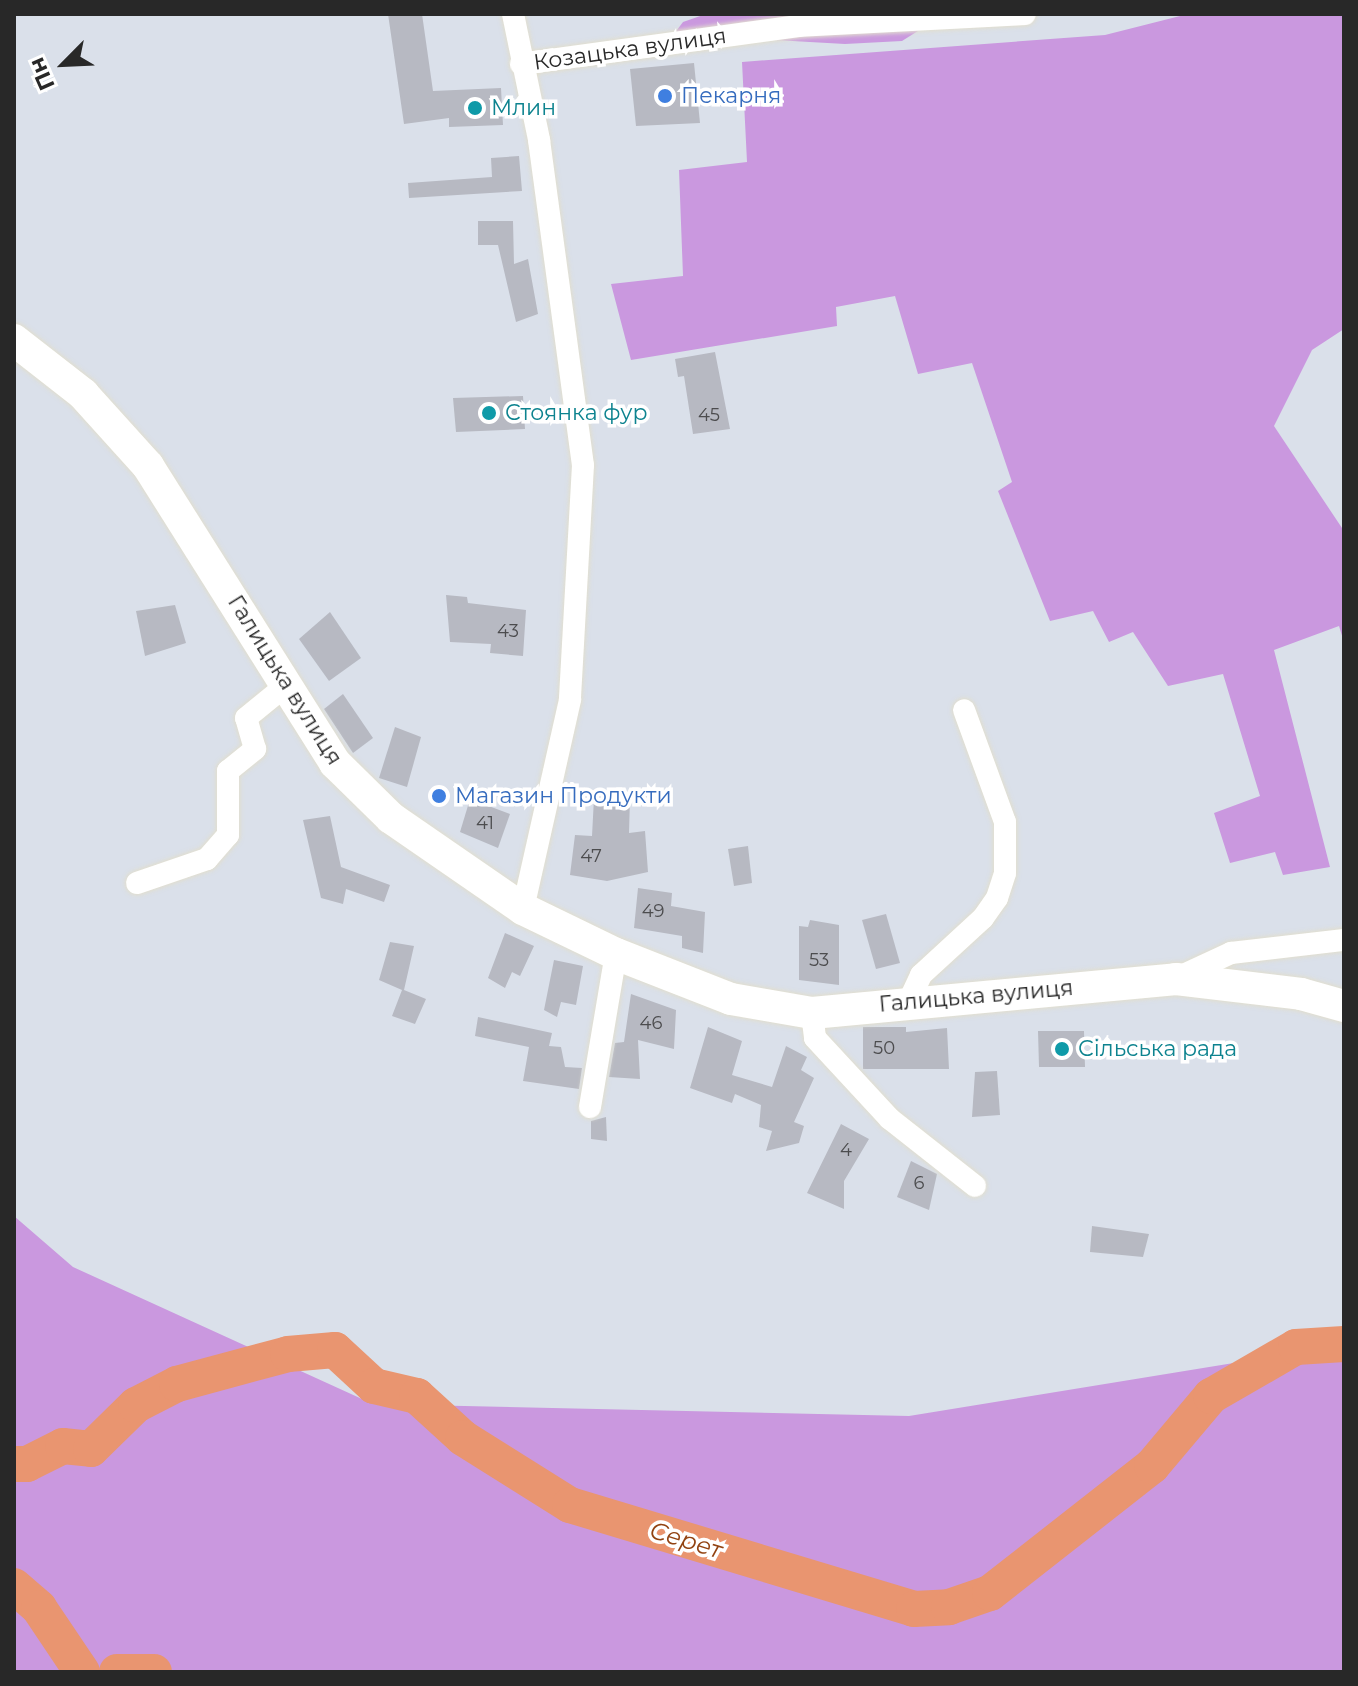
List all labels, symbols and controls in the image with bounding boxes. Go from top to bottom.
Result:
street label: Козацька вулиця [532,22,728,76]
north arrow [24,24,104,104]
text: Пн [23,53,61,95]
place label: Пекарня [681,83,781,109]
marker: Пекарня [656,87,674,105]
place label: Млин [491,95,556,121]
marker: Млин [466,99,484,117]
place label: Стоянка фур [505,400,648,426]
marker: Стоянка фур [480,404,498,422]
house number: 45 [698,404,720,426]
street label: Галицька вулиця [222,590,348,770]
house number: 43 [497,620,519,642]
place label: Магазин Продукти [455,783,672,809]
marker: Магазин Продукти [430,787,448,805]
house number: 41 [476,812,494,834]
house number: 47 [580,845,602,867]
house number: 49 [642,900,664,922]
house number: 53 [809,949,829,971]
street label: Галицька вулиця [878,974,1074,1018]
house number: 46 [640,1012,662,1034]
place label: Сільська рада [1078,1036,1237,1062]
house number: 50 [873,1037,895,1059]
marker: Сільська рада [1053,1040,1071,1058]
house number: 4 [840,1139,852,1161]
house number: 6 [914,1172,924,1194]
water label: Серет [646,1515,726,1565]

